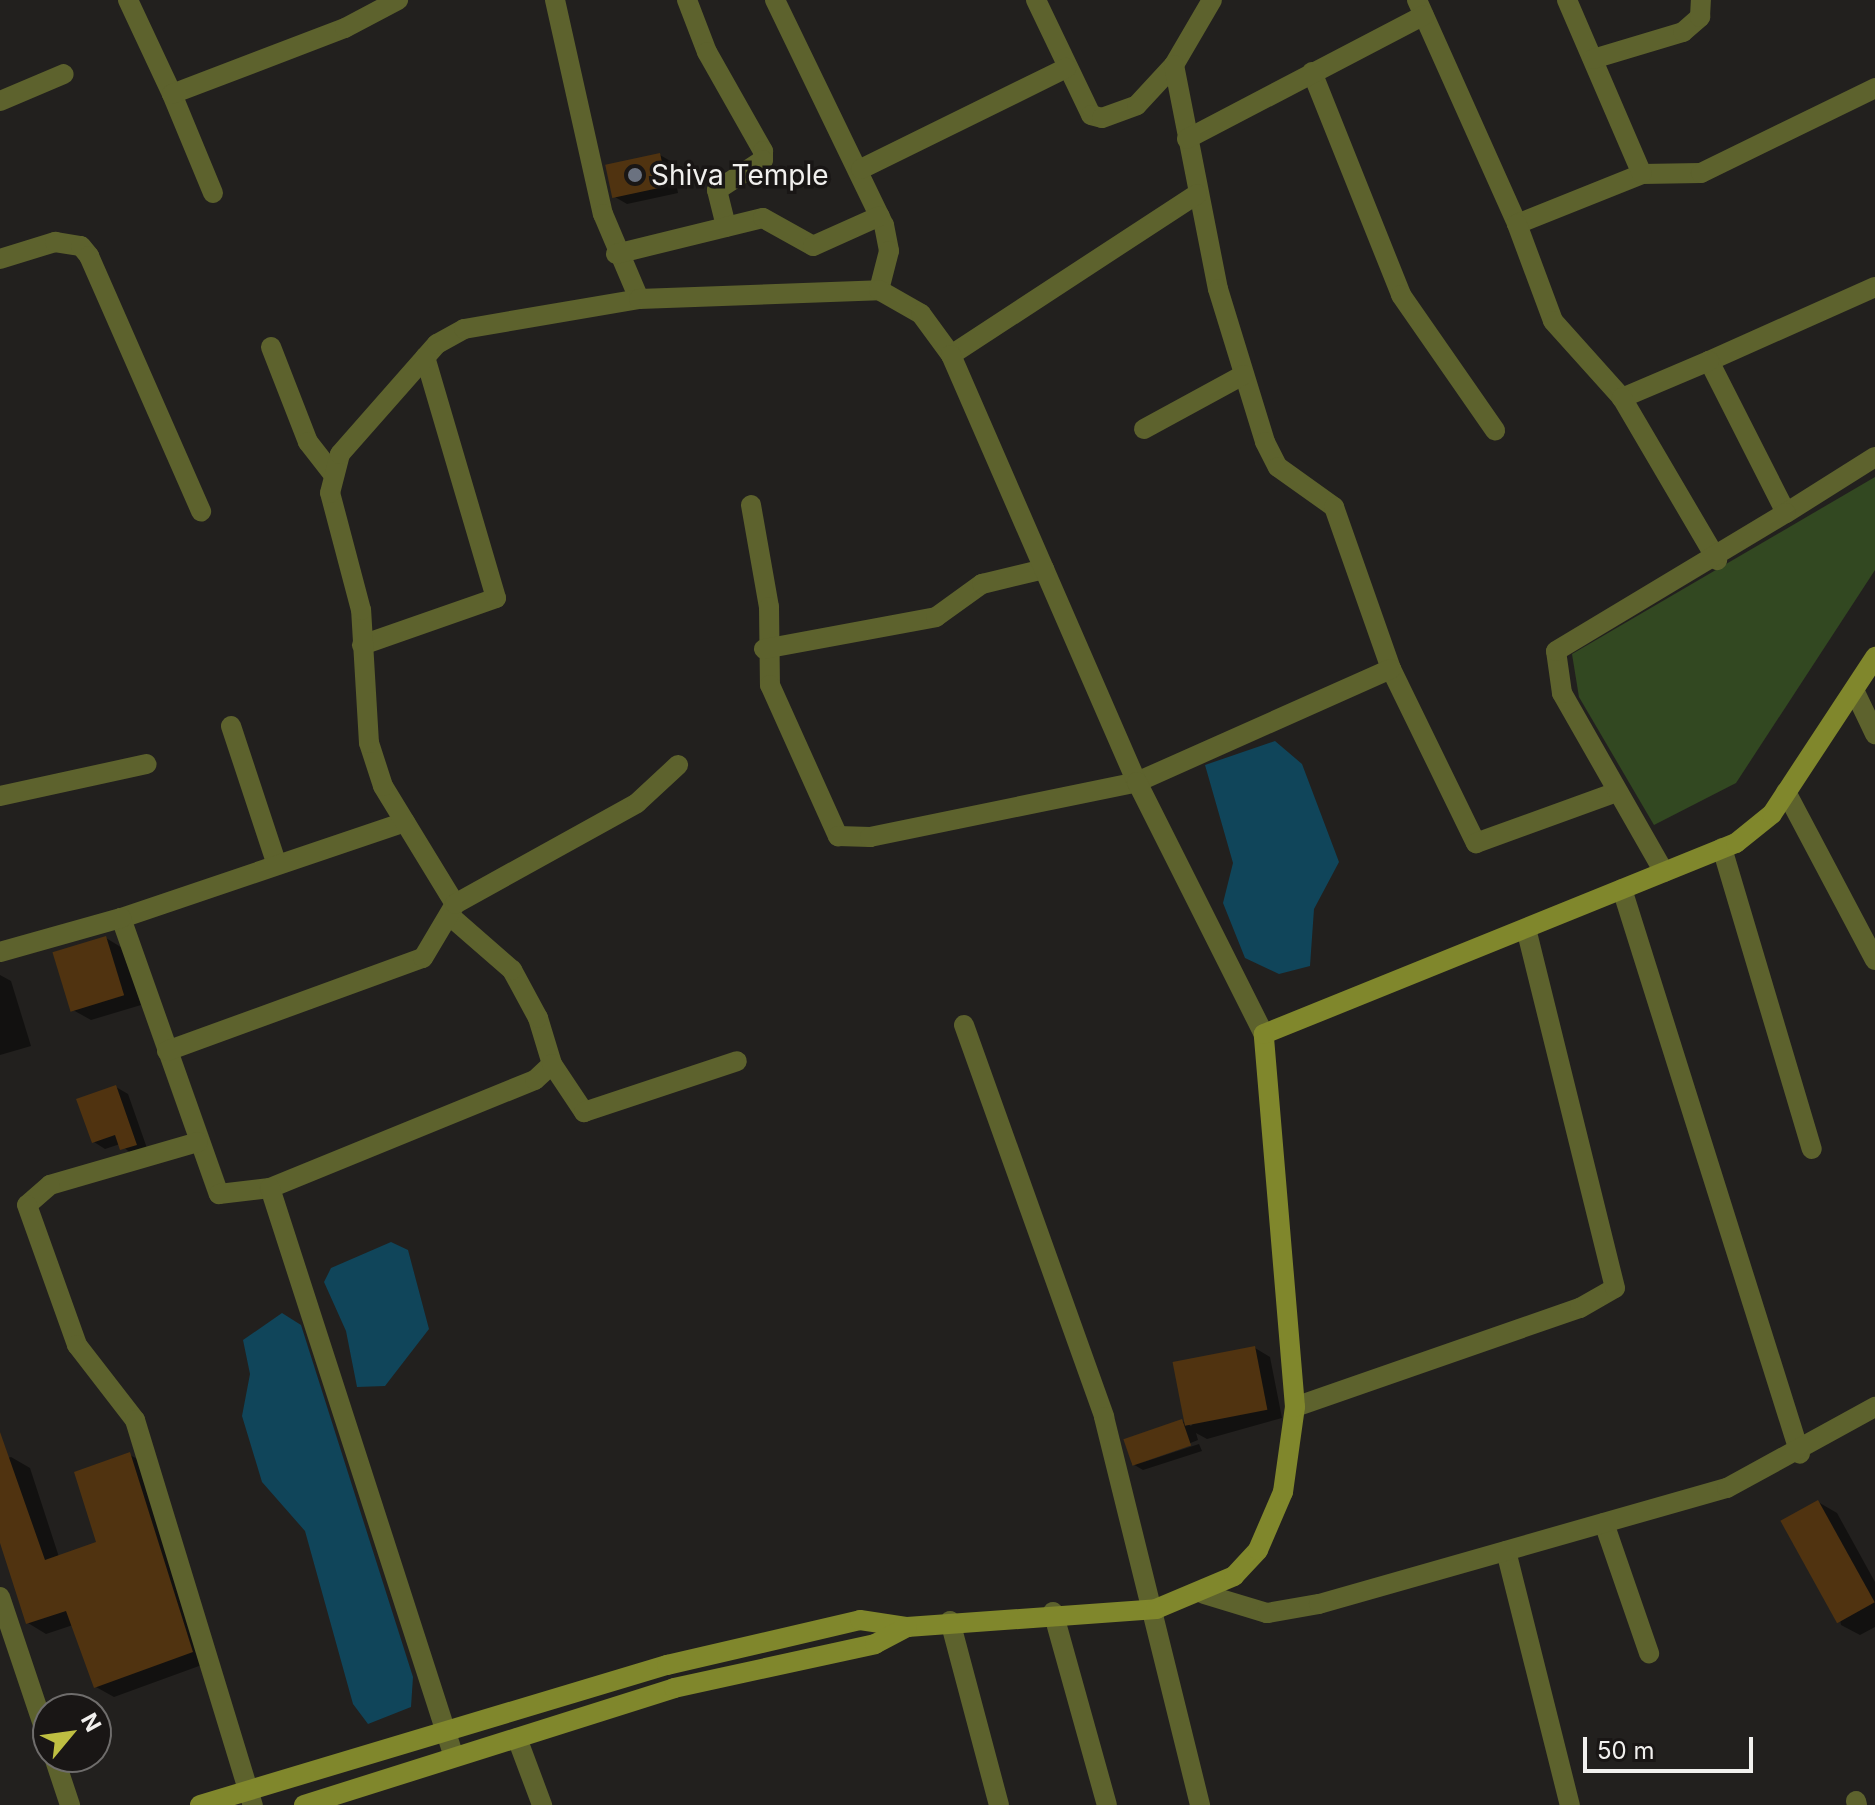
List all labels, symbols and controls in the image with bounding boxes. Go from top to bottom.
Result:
place label: Shiva Temple [651,158,828,192]
marker: Shiva Temple [626,166,644,184]
north arrow [32,1693,112,1773]
text: N [76,1709,107,1736]
scale bar [1587,1721,1757,1771]
text: 50 m [1597,1736,1655,1765]

